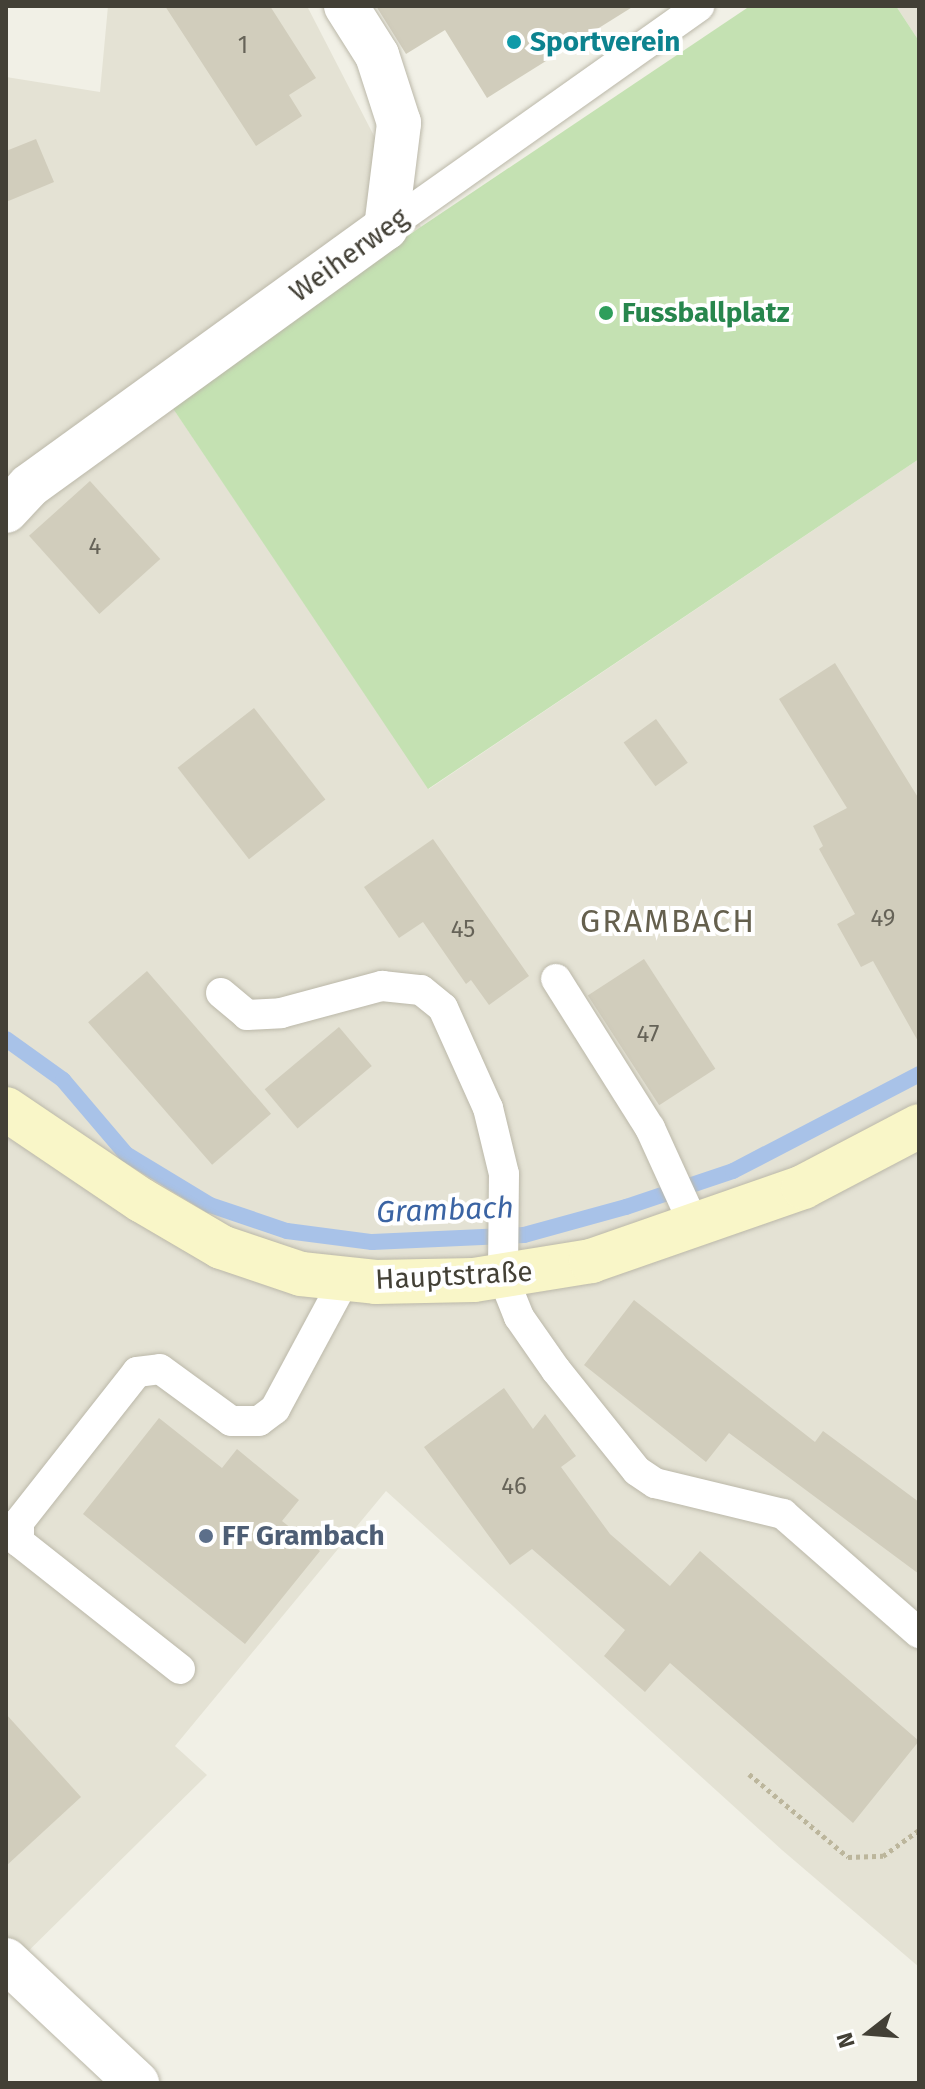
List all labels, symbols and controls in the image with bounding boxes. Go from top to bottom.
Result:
place label: Sportverein [530,25,680,59]
house number: 1 [238,32,248,60]
marker: Sportverein [505,33,523,51]
street label: Weiherweg [283,201,415,309]
place label: Fussballplatz [622,296,790,330]
marker: Fussballplatz [597,304,615,322]
house number: 4 [89,533,101,561]
district label: GRAMBACH [580,902,756,940]
house number: 49 [871,905,895,933]
house number: 45 [451,916,475,944]
house number: 47 [637,1021,659,1049]
water label: Grambach [376,1190,514,1230]
street label: Hauptstraße [375,1255,533,1297]
house number: 46 [501,1473,527,1501]
place label: FF Grambach [222,1519,385,1553]
marker: FF Grambach [197,1527,215,1545]
north arrow [829,1993,909,2073]
text: N [831,2029,861,2051]

